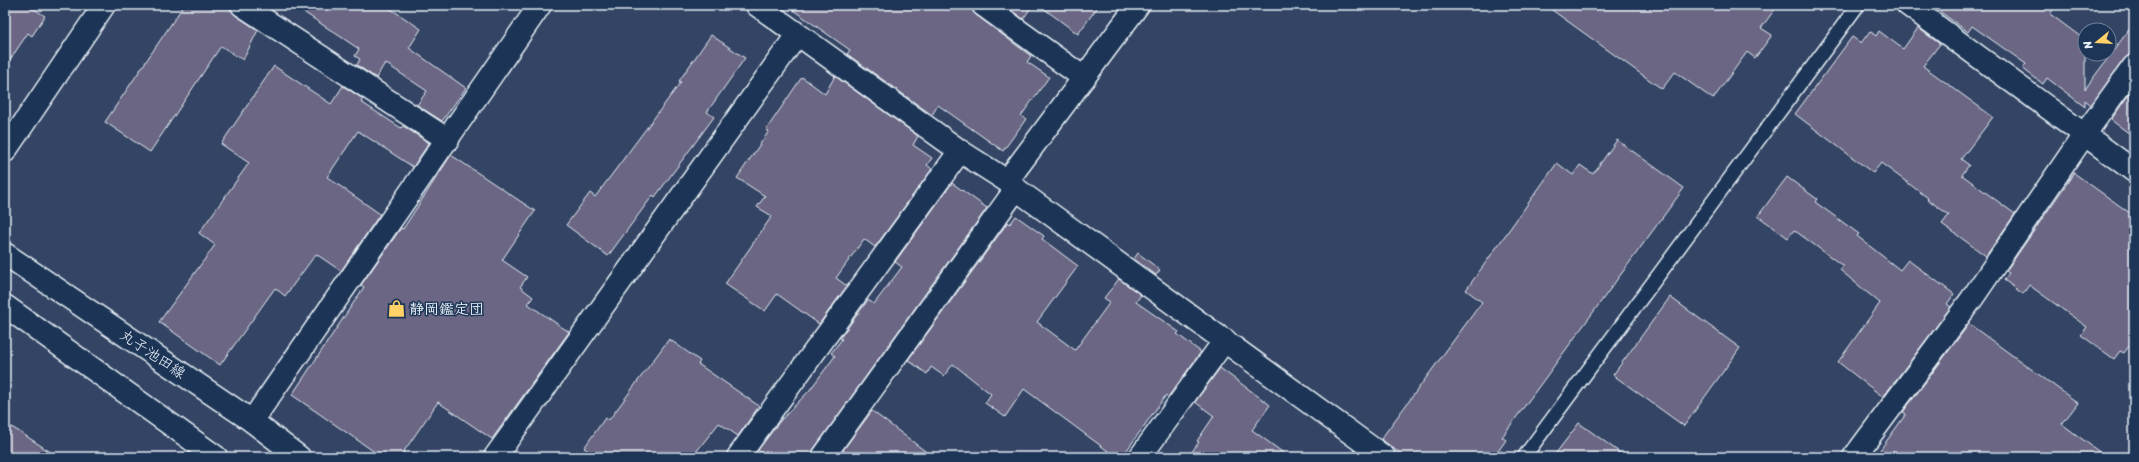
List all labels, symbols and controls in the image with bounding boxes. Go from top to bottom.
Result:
north arrow [2077,22,2117,62]
text: N [2078,38,2098,52]
place label: 静岡鑑定団 [409,296,484,322]
shop icon: 静岡鑑定団 [386,299,406,319]
street label: 丸子池田線 [115,322,191,386]

